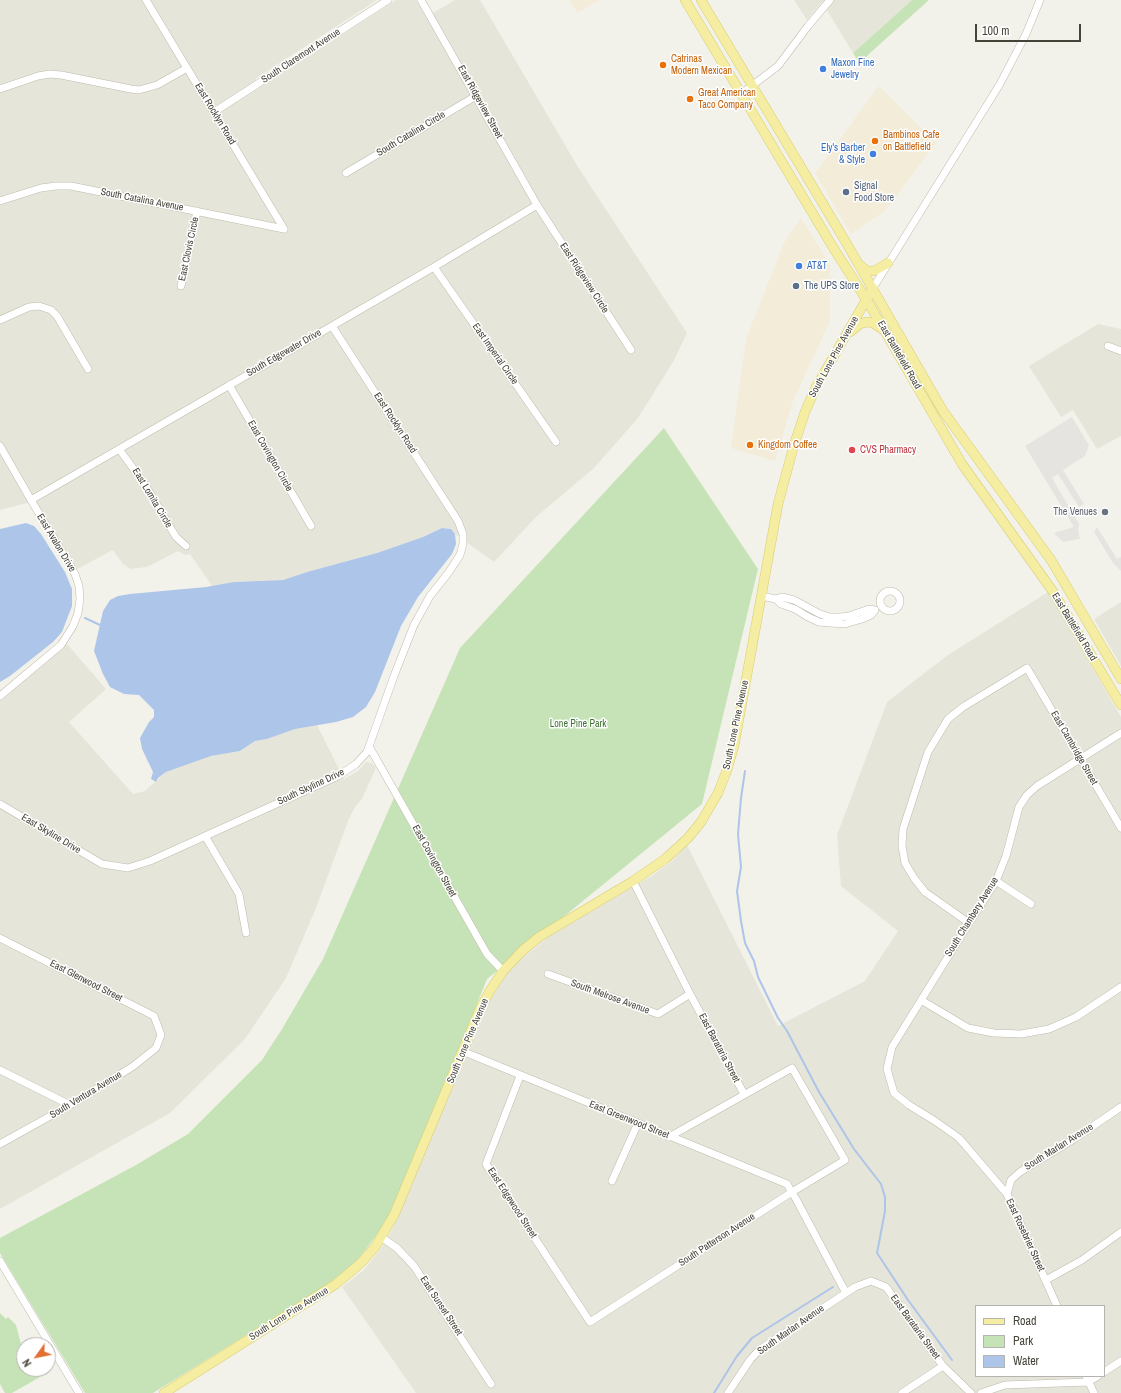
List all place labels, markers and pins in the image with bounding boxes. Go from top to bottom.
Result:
place label: Catrinas Modern Mexican [671,53,732,76]
place label: Maxon Fine Jewelry [831,57,874,80]
marker: Catrinas Modern Mexican [658,60,668,70]
marker: Maxon Fine Jewelry [818,64,828,74]
place label: Great American Taco Company [698,87,756,110]
marker: Great American Taco Company [685,94,695,104]
place label: Bambinos Cafe on Battlefield [883,129,940,152]
marker: Bambinos Cafe on Battlefield [870,136,880,146]
place label: Ely's Barber & Style [821,142,865,166]
marker: Ely's Barber & Style [868,149,878,159]
place label: Signal Food Store [854,180,894,204]
marker: Signal Food Store [841,187,851,197]
place label: AT&T [807,260,827,272]
marker: AT&T [794,261,804,271]
place label: The UPS Store [804,280,859,292]
marker: The UPS Store [791,281,801,291]
place label: Kingdom Coffee [758,439,817,451]
marker: Kingdom Coffee [745,440,755,450]
place label: CVS Pharmacy [860,444,916,456]
marker: CVS Pharmacy [847,445,857,455]
place label: The Venues [1053,506,1097,518]
marker: The Venues [1100,507,1110,517]

